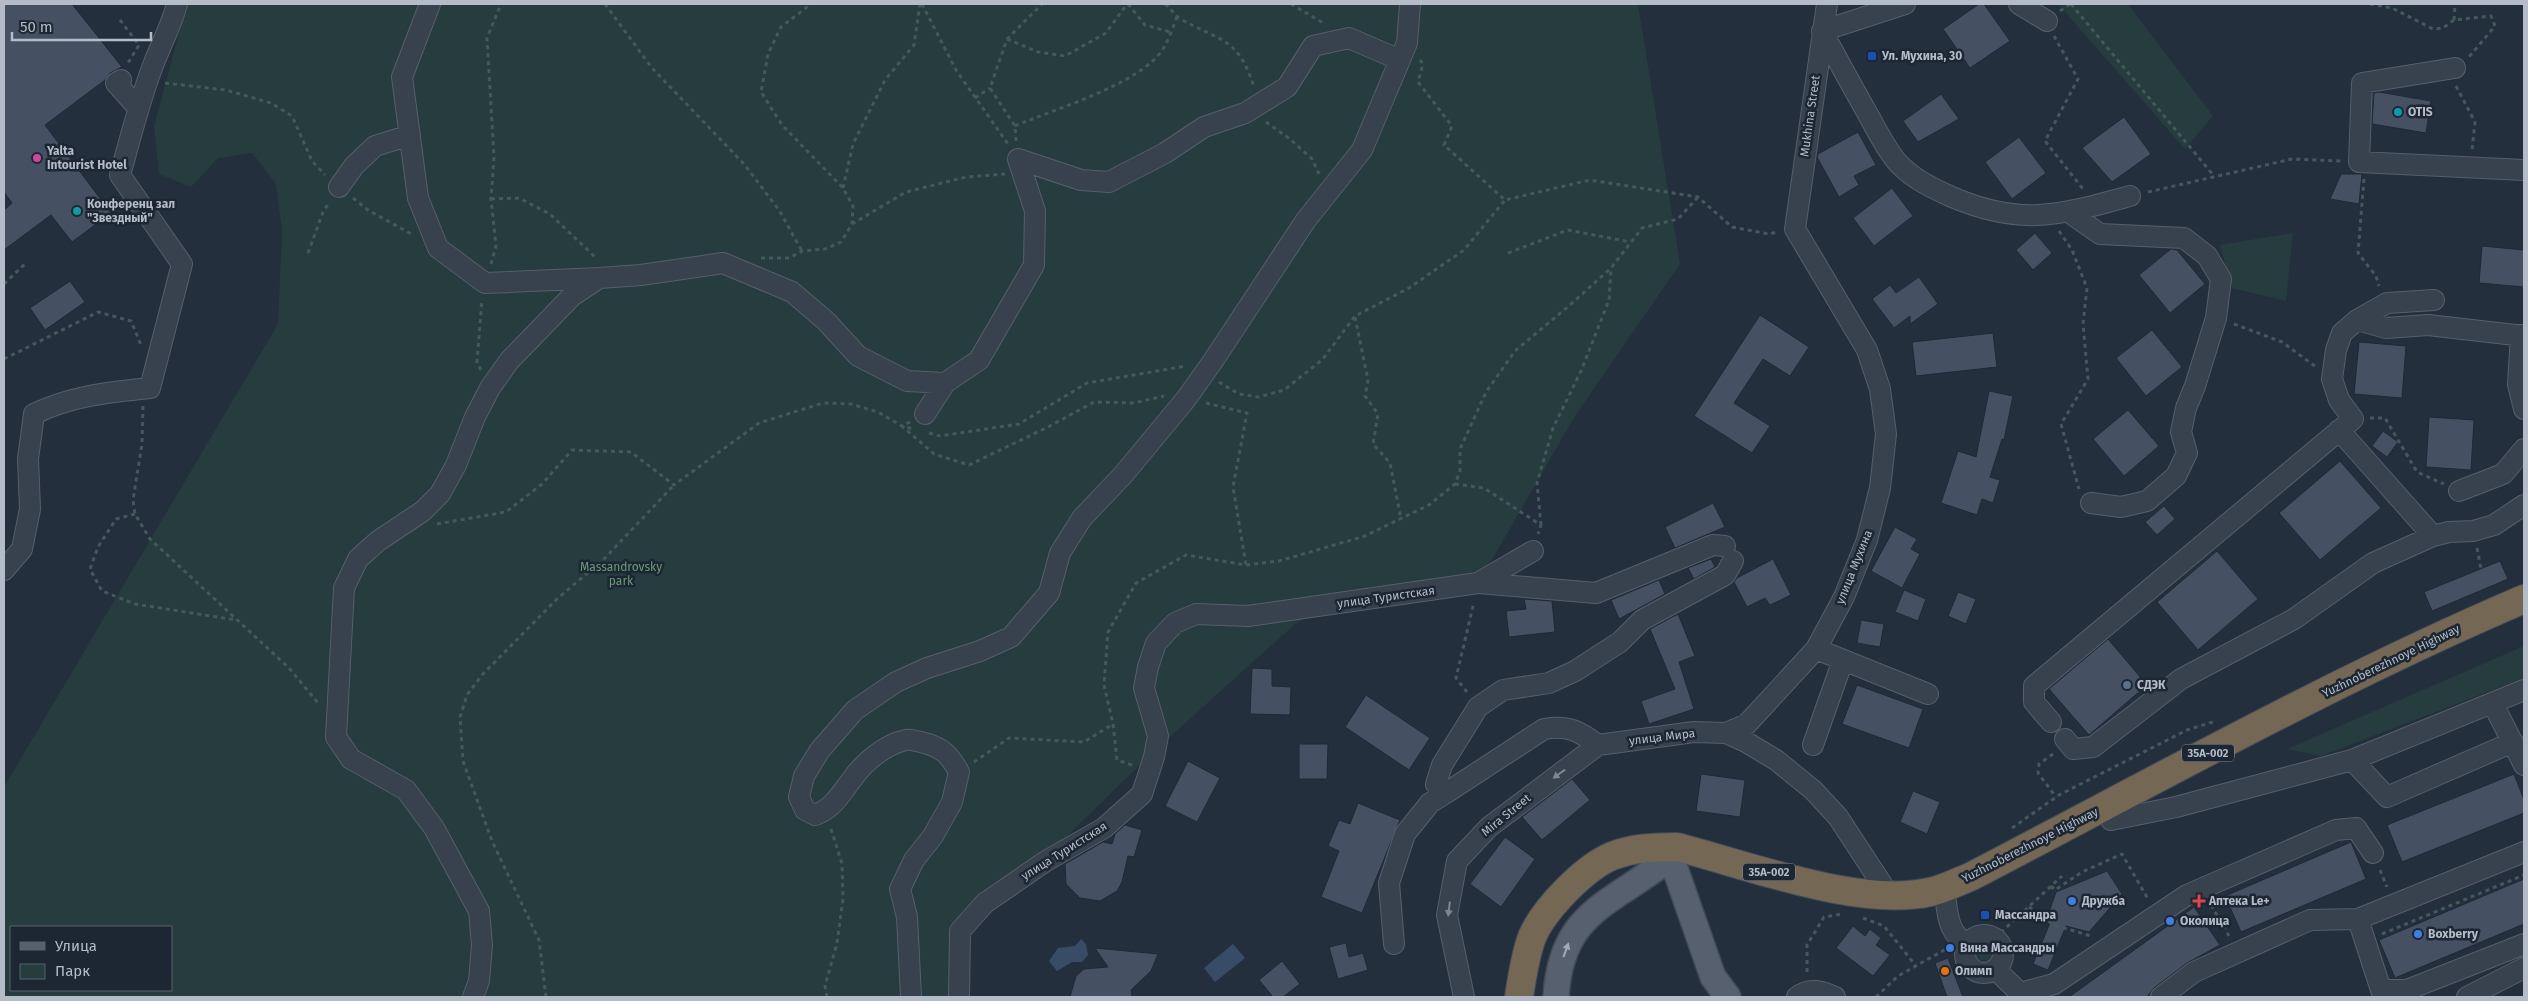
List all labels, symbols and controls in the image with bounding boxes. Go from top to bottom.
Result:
scale bar [12,10,151,42]
text: 50 m [20,18,53,36]
place label: Ул. Мухина, 30 [1881,49,1962,63]
marker: Ул. Мухина, 30 [1866,50,1878,62]
street label: Mukhina Street [1797,74,1823,158]
place label: OTIS [2408,105,2433,119]
marker: OTIS [2392,106,2404,118]
place label: Yalta Intourist Hotel [46,144,127,172]
marker: Yalta Intourist Hotel [31,152,43,164]
place label: Конференц зал "Звездный" [87,197,175,225]
marker: Конференц зал "Звездный" [71,205,83,217]
street label: улица Мухина [1833,528,1875,606]
park label: Massandrovsky park [580,560,662,588]
street label: улица Туристская [1336,583,1436,611]
street label: Yuzhnoberezhnoye Highway [2320,622,2462,700]
place label: СДЭК [2137,678,2166,692]
marker: СДЭК [2121,679,2133,691]
street label: улица Мира [1628,726,1696,748]
road number: 35А-002 [2182,744,2234,761]
one-way arrow [1553,768,1566,779]
street label: Mira Street [1479,791,1534,839]
street label: Yuzhnoberezhnoye Highway [1960,804,2101,886]
street label: улица Туристская [1019,819,1109,883]
road number: 35А-002 [1743,864,1795,880]
place label: Дружба [2081,894,2126,908]
place label: Аптека Le+ [2208,894,2270,908]
marker: Дружба [2066,895,2078,907]
marker: Аптека Le+ [2193,895,2205,907]
one-way arrow [1445,902,1453,918]
place label: Массандра [1995,908,2056,922]
marker: Массандра [1979,909,1991,921]
place label: Околица [2180,914,2230,928]
marker: Околица [2164,915,2176,927]
legend [10,926,172,991]
place label: Boxberry [2428,927,2479,941]
marker: Boxberry [2412,928,2424,940]
text: Улица [55,937,97,955]
place label: Вина Массандры [1960,941,2055,955]
one-way arrow [1562,942,1570,957]
marker: Вина Массандры [1944,942,1956,954]
text: Парк [55,962,90,980]
place label: Олимп [1955,964,1992,978]
marker: Олимп [1939,965,1951,977]

